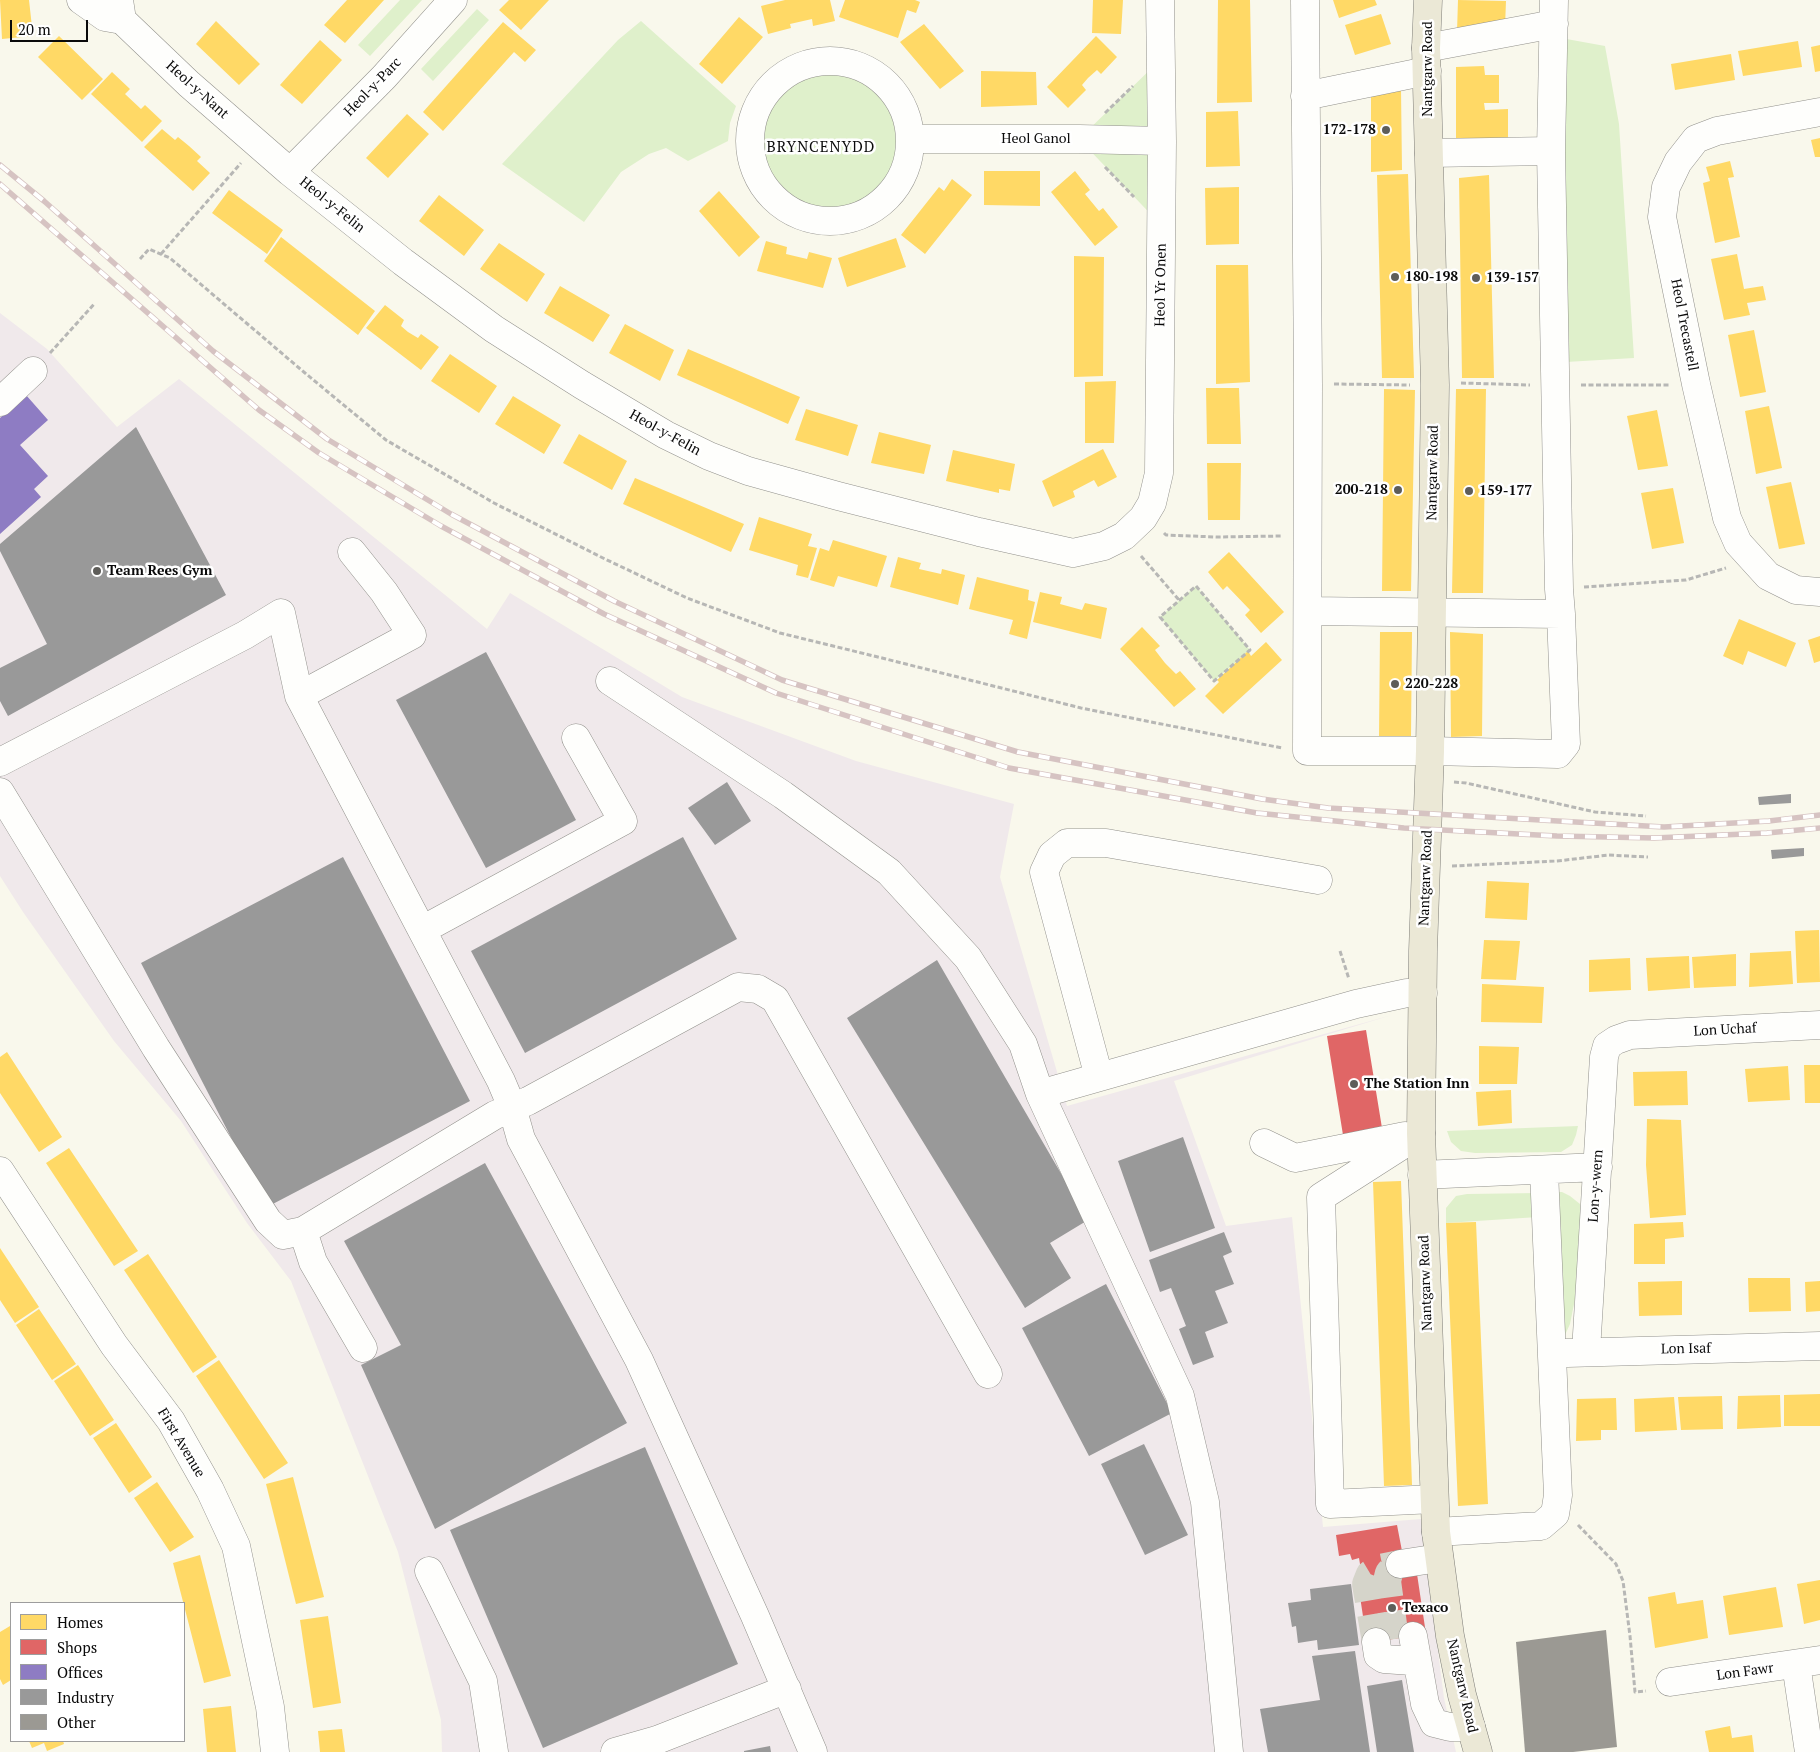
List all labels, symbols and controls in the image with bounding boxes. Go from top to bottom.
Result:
scale bar [12,10,90,42]
text: 20 m [18,19,51,39]
street label: Nantgarw Road [1420,21,1436,117]
street label: Heol-y-Parc [341,54,405,120]
street label: Heol-y-Nant [162,57,232,123]
place label: 172-178 [1323,122,1376,138]
marker: 172-178 [1380,124,1392,136]
street label: Heol Ganol [1001,131,1071,147]
district label: BRYNCENYDD [765,139,877,157]
street label: Heol-y-Felin [296,174,368,236]
street label: Heol Yr Onen [1152,243,1170,327]
place label: 180-198 [1405,269,1458,285]
place label: 139-157 [1486,270,1539,286]
marker: 180-198 [1389,271,1401,283]
marker: 139-157 [1470,272,1482,284]
street label: Heol Trecastell [1667,277,1701,373]
street label: Heol-y-Felin [626,406,704,460]
street label: Nantgarw Road [1424,425,1442,521]
place label: 200-218 [1335,482,1388,498]
place label: 159-177 [1479,483,1532,499]
marker: 200-218 [1392,484,1404,496]
marker: 159-177 [1463,485,1475,497]
place label: Team Rees Gym [107,563,212,579]
marker: Team Rees Gym [91,565,103,577]
place label: 220-228 [1405,676,1458,692]
marker: 220-228 [1389,678,1401,690]
street label: Nantgarw Road [1416,830,1436,926]
street label: Lon Uchaf [1693,1020,1757,1040]
place label: The Station Inn [1364,1076,1469,1092]
marker: The Station Inn [1348,1078,1360,1090]
street label: Lon-y-wern [1585,1149,1607,1223]
street label: Nantgarw Road [1416,1235,1436,1331]
street label: Lon Isaf [1661,1340,1711,1358]
street label: First Avenue [154,1405,208,1481]
place label: Texaco [1402,1600,1448,1616]
legend [10,1602,185,1742]
marker: Texaco [1386,1602,1398,1614]
text: Homes [57,1612,103,1632]
text: Shops [57,1637,97,1657]
street label: Nantgarw Road [1443,1638,1481,1734]
street label: Lon Fawr [1715,1660,1775,1684]
text: Offices [57,1662,103,1682]
text: Industry [57,1687,114,1707]
text: Other [57,1712,96,1732]

